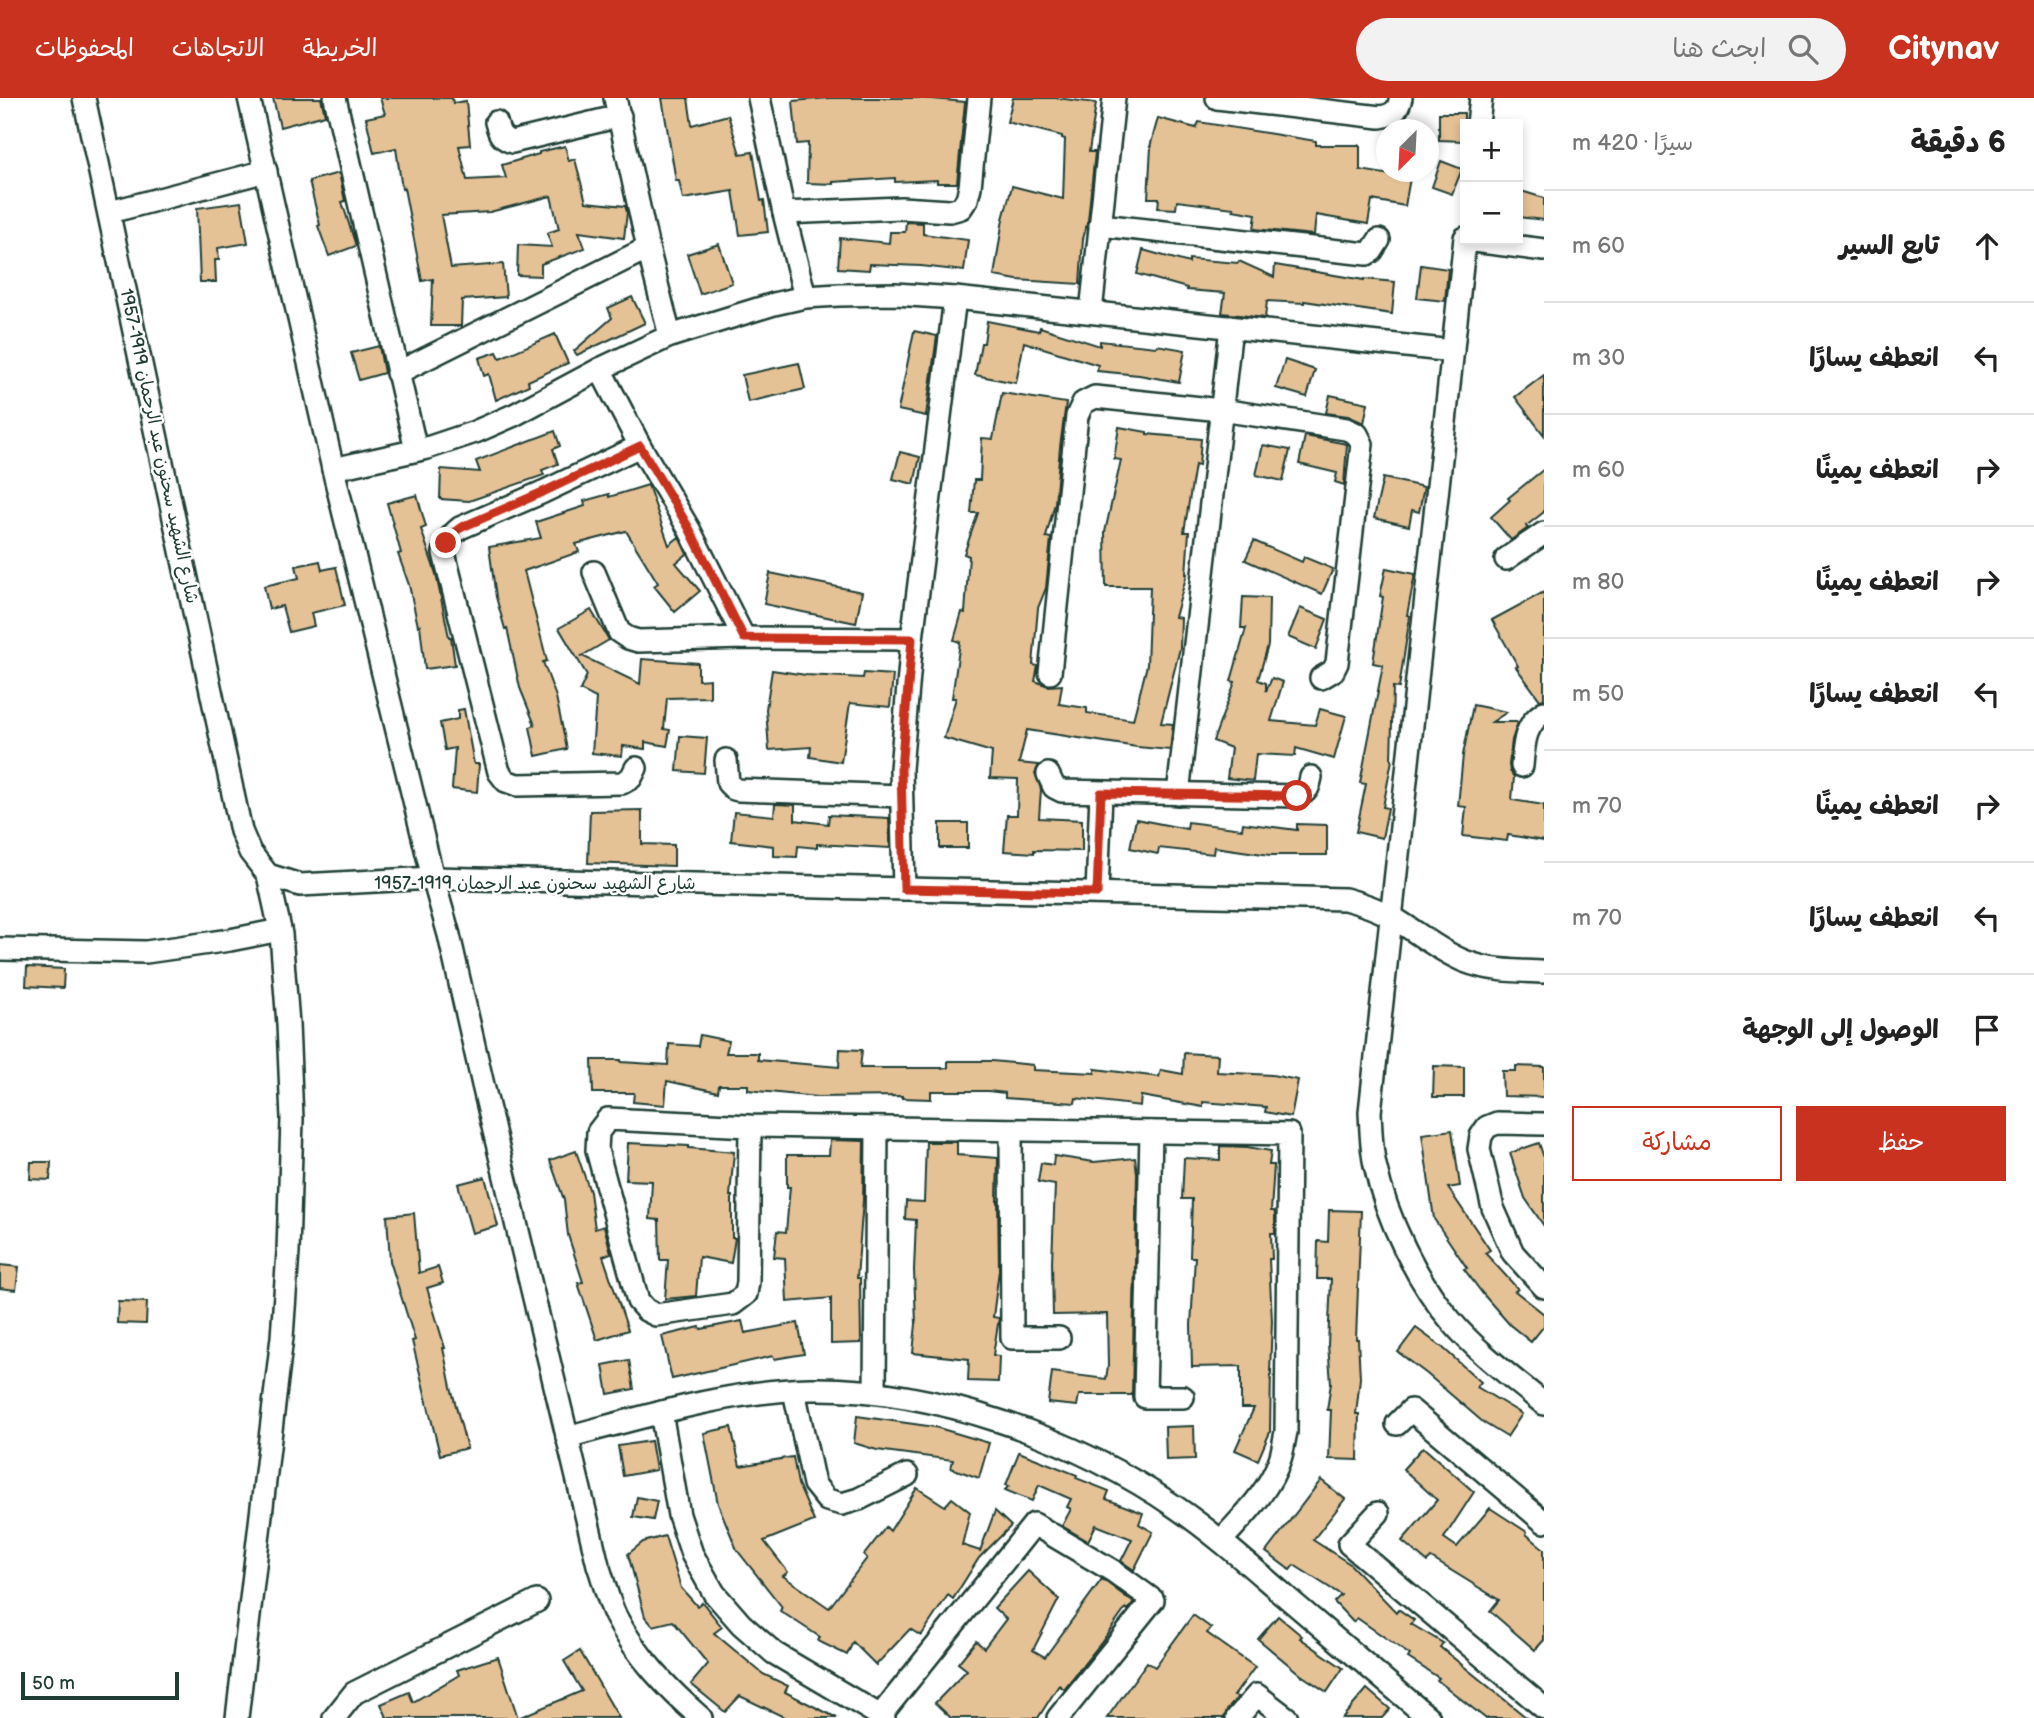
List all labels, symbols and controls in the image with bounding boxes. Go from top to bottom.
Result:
search box [1356,18,1846,81]
text: Citynav [1888,29,1999,69]
icon: search [1784,30,1822,68]
text: المحفوظات [35,34,134,63]
text: الاتجاهات [172,34,265,63]
text: الخريطة [303,34,377,63]
text: ابحث هنا [1672,34,1766,65]
north arrow [1376,119,1439,182]
map controls [1460,119,1523,245]
button: + [1460,119,1523,182]
text: 6 دقيقة [1911,125,2006,161]
text: سيرًا · 420 m [1572,129,1693,157]
button: − [1460,182,1523,245]
icon: ahead [1968,227,2006,265]
text: تابع السير [1839,231,1939,262]
text: 60 m [1572,232,1625,260]
street label: شارع الشهيد سحنون عبد الرحمان 1919-1957 [114,287,203,606]
icon: left [1968,339,2006,377]
text: انعطف يسارًا [1809,343,1939,374]
text: 30 m [1572,344,1625,372]
icon: right [1968,451,2006,489]
text: انعطف يمينًا [1816,455,1939,486]
text: 60 m [1572,456,1625,484]
route end [430,527,461,558]
icon: right [1968,563,2006,601]
text: انعطف يمينًا [1816,567,1939,598]
text: 80 m [1572,568,1624,596]
icon: left [1968,675,2006,713]
text: انعطف يسارًا [1809,679,1939,710]
text: 50 m [1572,680,1624,708]
route start [1281,780,1312,811]
icon: right [1968,787,2006,825]
text: انعطف يمينًا [1816,791,1939,822]
text: 70 m [1572,792,1622,820]
street label: شارع الشهيد سحنون عبد الرحمان 1919-1957 [374,873,696,895]
icon: left [1968,899,2006,937]
text: انعطف يسارًا [1809,903,1939,934]
text: 70 m [1572,904,1622,932]
icon: arrive [1968,1011,2006,1049]
text: الوصول إلى الوجهة [1742,1015,1939,1046]
button: مشاركة [1572,1106,1782,1181]
button: حفظ [1796,1106,2006,1181]
scale bar [21,1669,178,1701]
text: 50 m [32,1672,75,1695]

